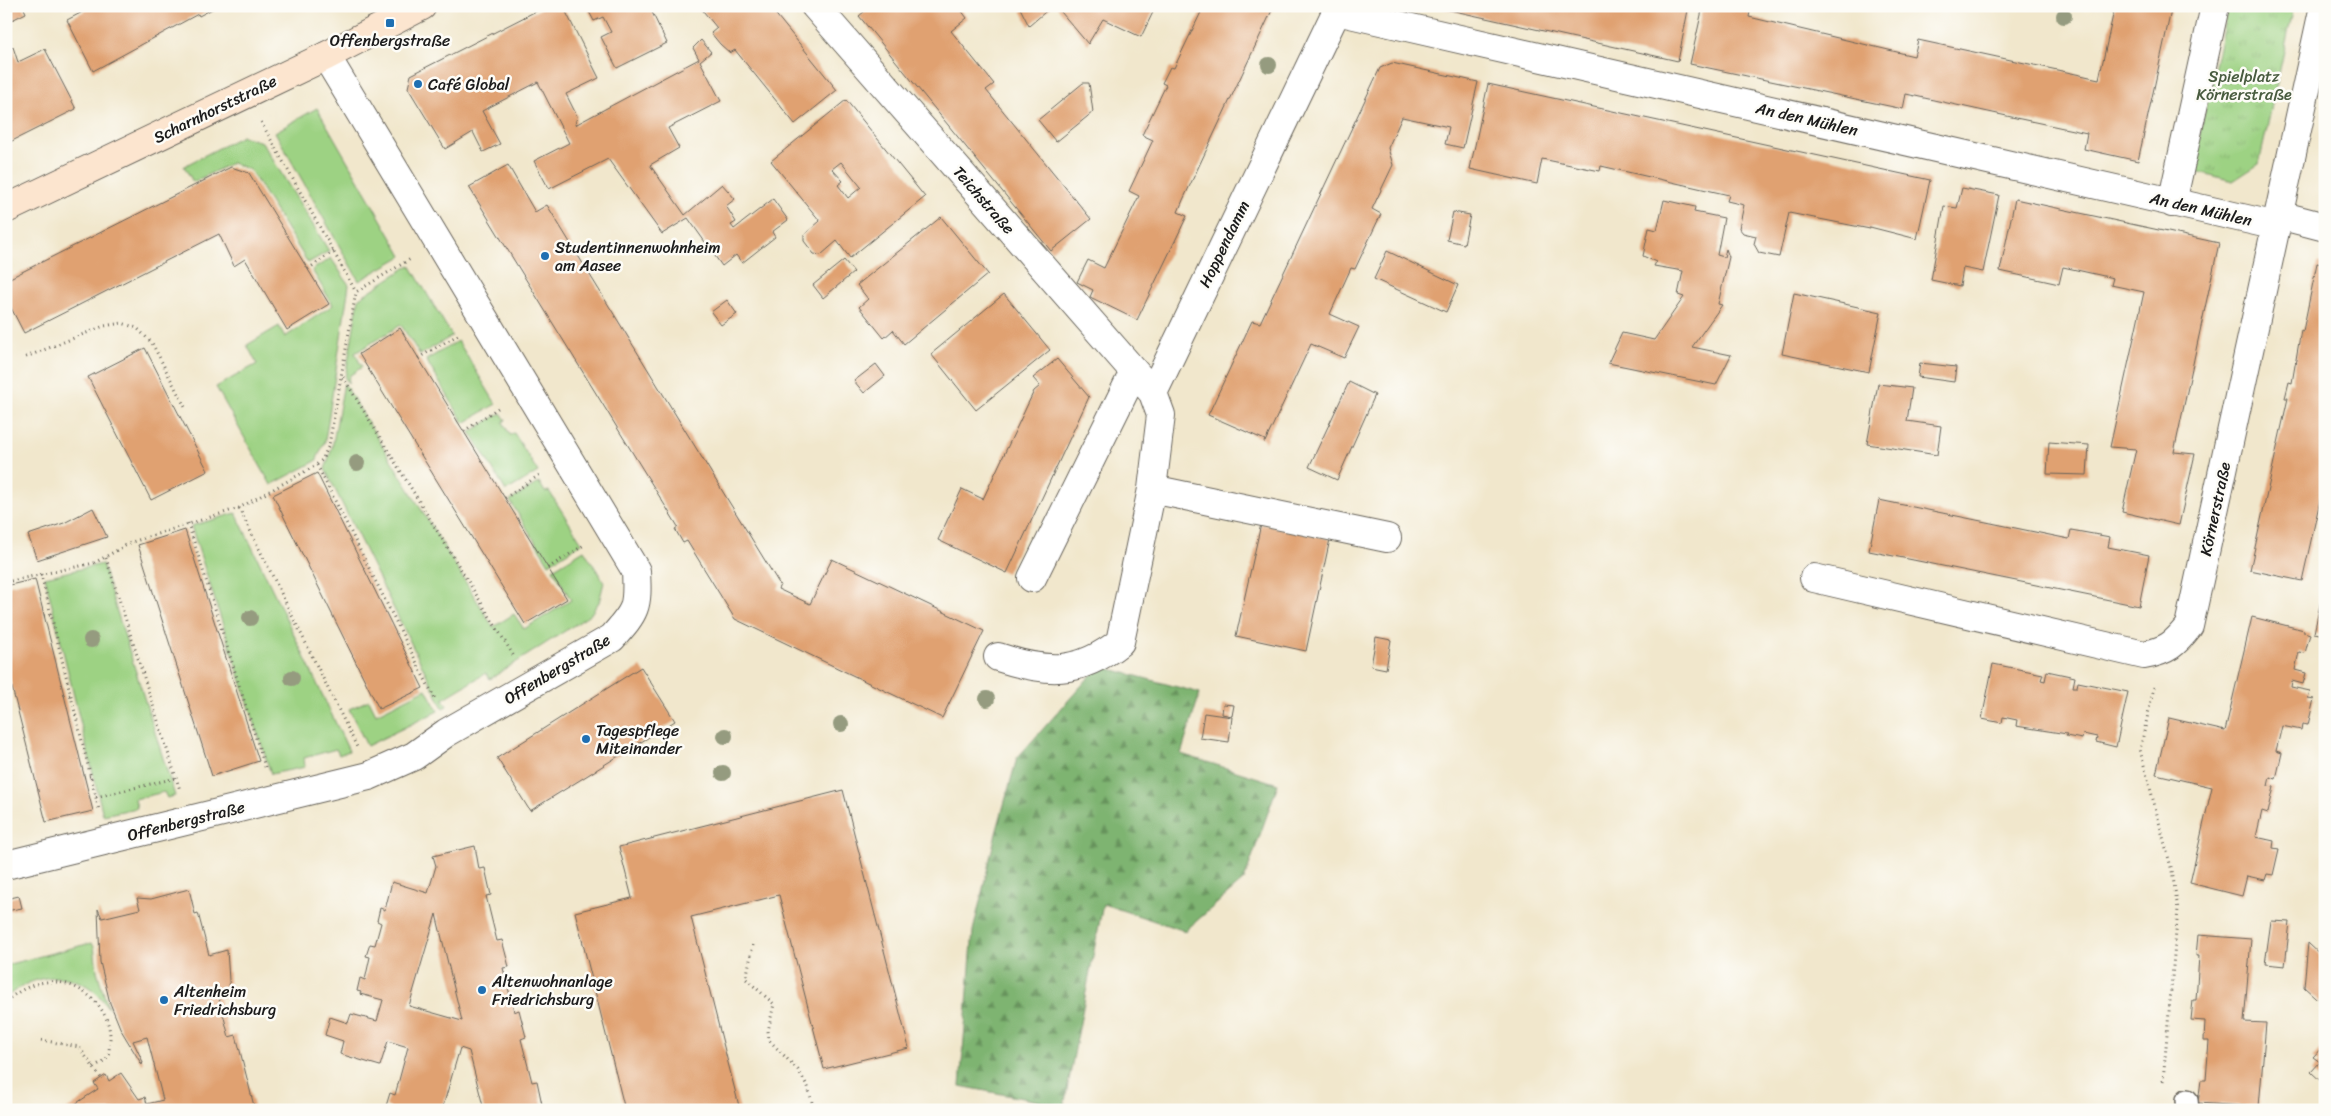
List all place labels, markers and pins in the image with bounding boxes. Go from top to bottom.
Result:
marker: Offenbergstraße [384,17,396,29]
place label: Offenbergstraße [330,26,450,55]
place label: Café Global [428,70,510,99]
marker: Café Global [412,78,424,90]
place label: Studentinnenwohnheim am Aasee [555,233,721,280]
marker: Studentinnenwohnheim am Aasee [539,250,551,262]
place label: Tagespflege Miteinander [596,716,683,763]
marker: Tagespflege Miteinander [580,733,592,745]
place label: Altenwohnanlage Friedrichsburg [491,967,613,1014]
place label: Altenheim Friedrichsburg [173,977,276,1024]
marker: Altenwohnanlage Friedrichsburg [476,984,488,996]
marker: Altenheim Friedrichsburg [158,994,170,1006]

